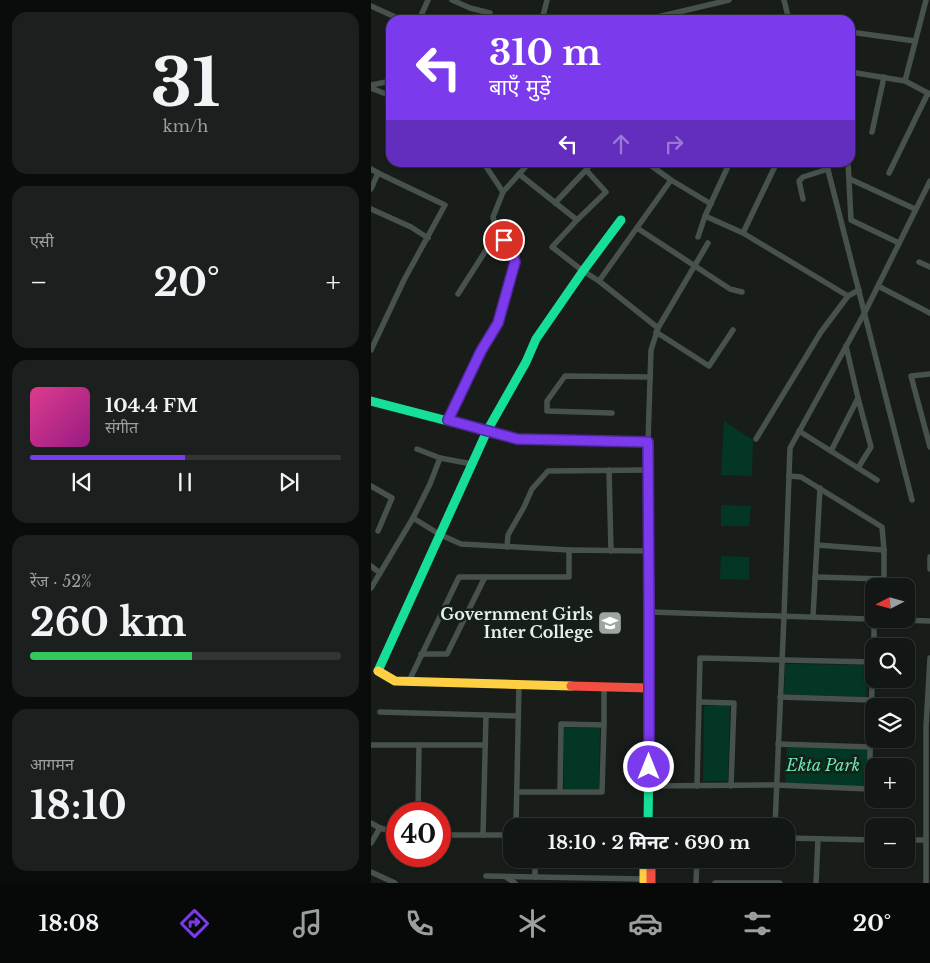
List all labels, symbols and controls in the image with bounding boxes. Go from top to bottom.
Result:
text: 310 m [489,31,601,74]
icon: left [406,35,471,100]
text: 31 [151,43,220,124]
text: बाएँ मुड़ें [489,74,551,101]
text: km/h [163,116,208,136]
icon: left [554,130,582,158]
icon: ahead [607,130,635,158]
icon: right [660,130,688,158]
pin [483,219,525,261]
icon: arrive [490,226,518,254]
text: एसी [30,231,54,251]
text: 20° [154,259,220,306]
text: − [30,265,48,300]
text: + [326,265,341,300]
text: 104.4 FM [105,394,198,417]
text: संगीत [105,417,138,437]
icon: previous [68,468,96,496]
icon: pause [171,468,199,496]
icon: next [275,468,303,496]
text: रेंज · 52% [30,571,92,591]
north arrow [865,578,915,628]
map controls [865,578,915,868]
text: 260 km [30,599,186,646]
place label: Government Girls Inter College [440,604,593,642]
school or university icon: Government Girls Inter College [597,610,623,636]
button: search [865,638,915,688]
button: layers [865,698,915,748]
position arrow [622,740,674,792]
text: आगमन [30,754,74,774]
park label: Ekta Park [785,755,860,775]
button: + [865,758,915,808]
text: 18:10 [30,782,127,829]
speed limit sign: 40 [386,802,451,867]
button: − [865,818,915,868]
text: 18:10 · 2 मिनट · 690 m [548,831,750,854]
icon: directions [177,906,212,941]
icon: music [290,906,325,941]
icon: phone [402,906,437,941]
icon: climate [515,906,550,941]
icon: car [628,906,663,941]
icon: filters [740,906,775,941]
text: 18:08 [39,910,99,937]
text: 20° [853,910,891,937]

